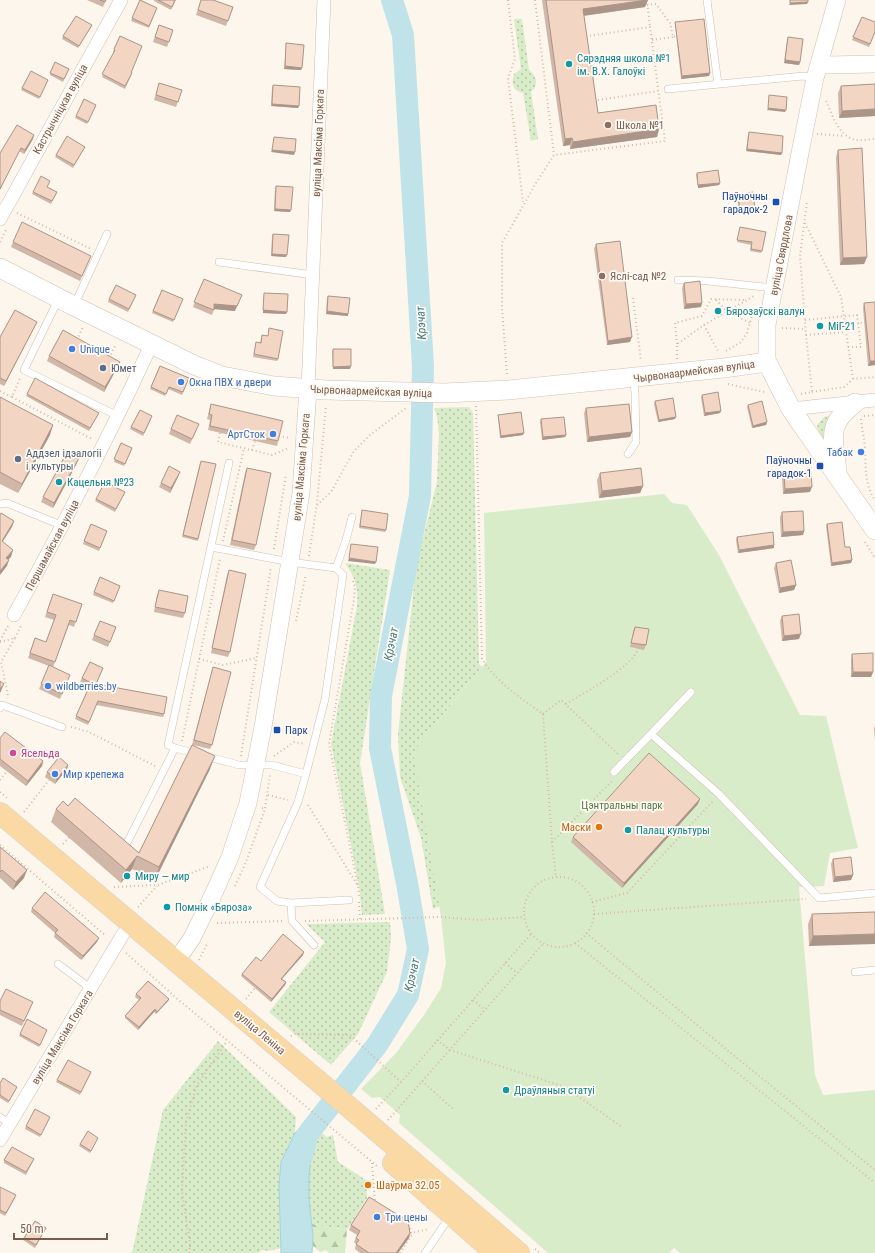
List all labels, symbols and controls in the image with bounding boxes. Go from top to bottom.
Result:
place label: Сярэдняя школа №1 ім. В.Х. Галоўкі [577,52,671,78]
marker: Сярэдняя школа №1 ім. В.Х. Галоўкі [564,59,574,69]
street label: Кастрычніцкая вуліца [30,62,91,156]
street label: вуліца Максіма Горкага [310,89,327,197]
place label: Школа №1 [616,119,664,132]
marker: Школа №1 [603,120,613,130]
place label: Паўночны гарадок-2 [722,190,768,216]
marker: Паўночны гарадок-2 [771,197,781,207]
street label: вуліца Свярдлова [767,214,796,296]
place label: Яслі-сад №2 [610,270,666,283]
marker: Яслі-сад №2 [597,271,607,281]
water label: Крэчат [413,305,429,340]
place label: Бярозаўскі валун [726,305,805,318]
marker: Бярозаўскі валун [713,306,723,316]
place label: МіГ-21 [828,320,856,333]
marker: МіГ-21 [815,321,825,331]
place label: Unique [80,343,110,356]
marker: Unique [67,344,77,354]
street label: Чырвонаармейская вуліца [632,358,756,385]
place label: Юмет [111,362,137,375]
marker: Юмет [98,363,108,373]
place label: Окна ПВХ и двери [189,376,271,389]
marker: Окна ПВХ и двери [176,377,186,387]
street label: Чырвонаармейская вуліца [310,383,432,400]
street label: вуліца Максіма Горкага [290,413,313,521]
place label: АртСток [227,428,266,441]
marker: АртСток [268,429,278,439]
place label: Табак [827,446,854,459]
place label: Аддзел ідэалогіі і культуры [26,447,102,473]
marker: Табак [856,447,866,457]
marker: Аддзел ідэалогіі і культуры [13,454,23,464]
place label: Паўночны гарадок-1 [766,454,812,480]
marker: Паўночны гарадок-1 [815,461,825,471]
place label: Кацельня №23 [67,476,134,489]
marker: Кацельня №23 [54,477,64,487]
street label: Першамайская вуліца [23,498,82,593]
water label: Крэчат [381,625,401,662]
place label: wildberries.by [56,680,117,693]
marker: wildberries.by [43,681,53,691]
place label: Парк [285,724,309,737]
marker: Парк [272,725,282,735]
place label: Ясельда [21,747,59,760]
marker: Ясельда [8,748,18,758]
place label: Мир крепежа [63,768,124,781]
marker: Мир крепежа [50,769,60,779]
park label: Цэнтральны парк [581,799,663,812]
place label: Маски [561,821,591,834]
marker: Маски [594,822,604,832]
place label: Палац культуры [636,824,710,837]
marker: Палац культуры [623,825,633,835]
place label: Миру — мир [135,870,190,883]
marker: Миру — мир [122,871,132,881]
place label: Помнік «Бяроза» [175,901,252,914]
marker: Помнік «Бяроза» [162,902,172,912]
water label: Крэчат [401,956,423,993]
street label: вуліца Максіма Горкага [29,988,96,1087]
street label: вуліца Леніна [232,1007,288,1057]
place label: Драўляныя статуі [514,1084,595,1097]
marker: Драўляныя статуі [501,1085,511,1095]
place label: Шаўрма 32.05 [376,1179,440,1192]
marker: Шаўрма 32.05 [363,1180,373,1190]
place label: Три цены [385,1211,428,1224]
marker: Три цены [372,1212,382,1222]
scale bar [14,1215,107,1241]
text: 50 m [20,1222,44,1236]

